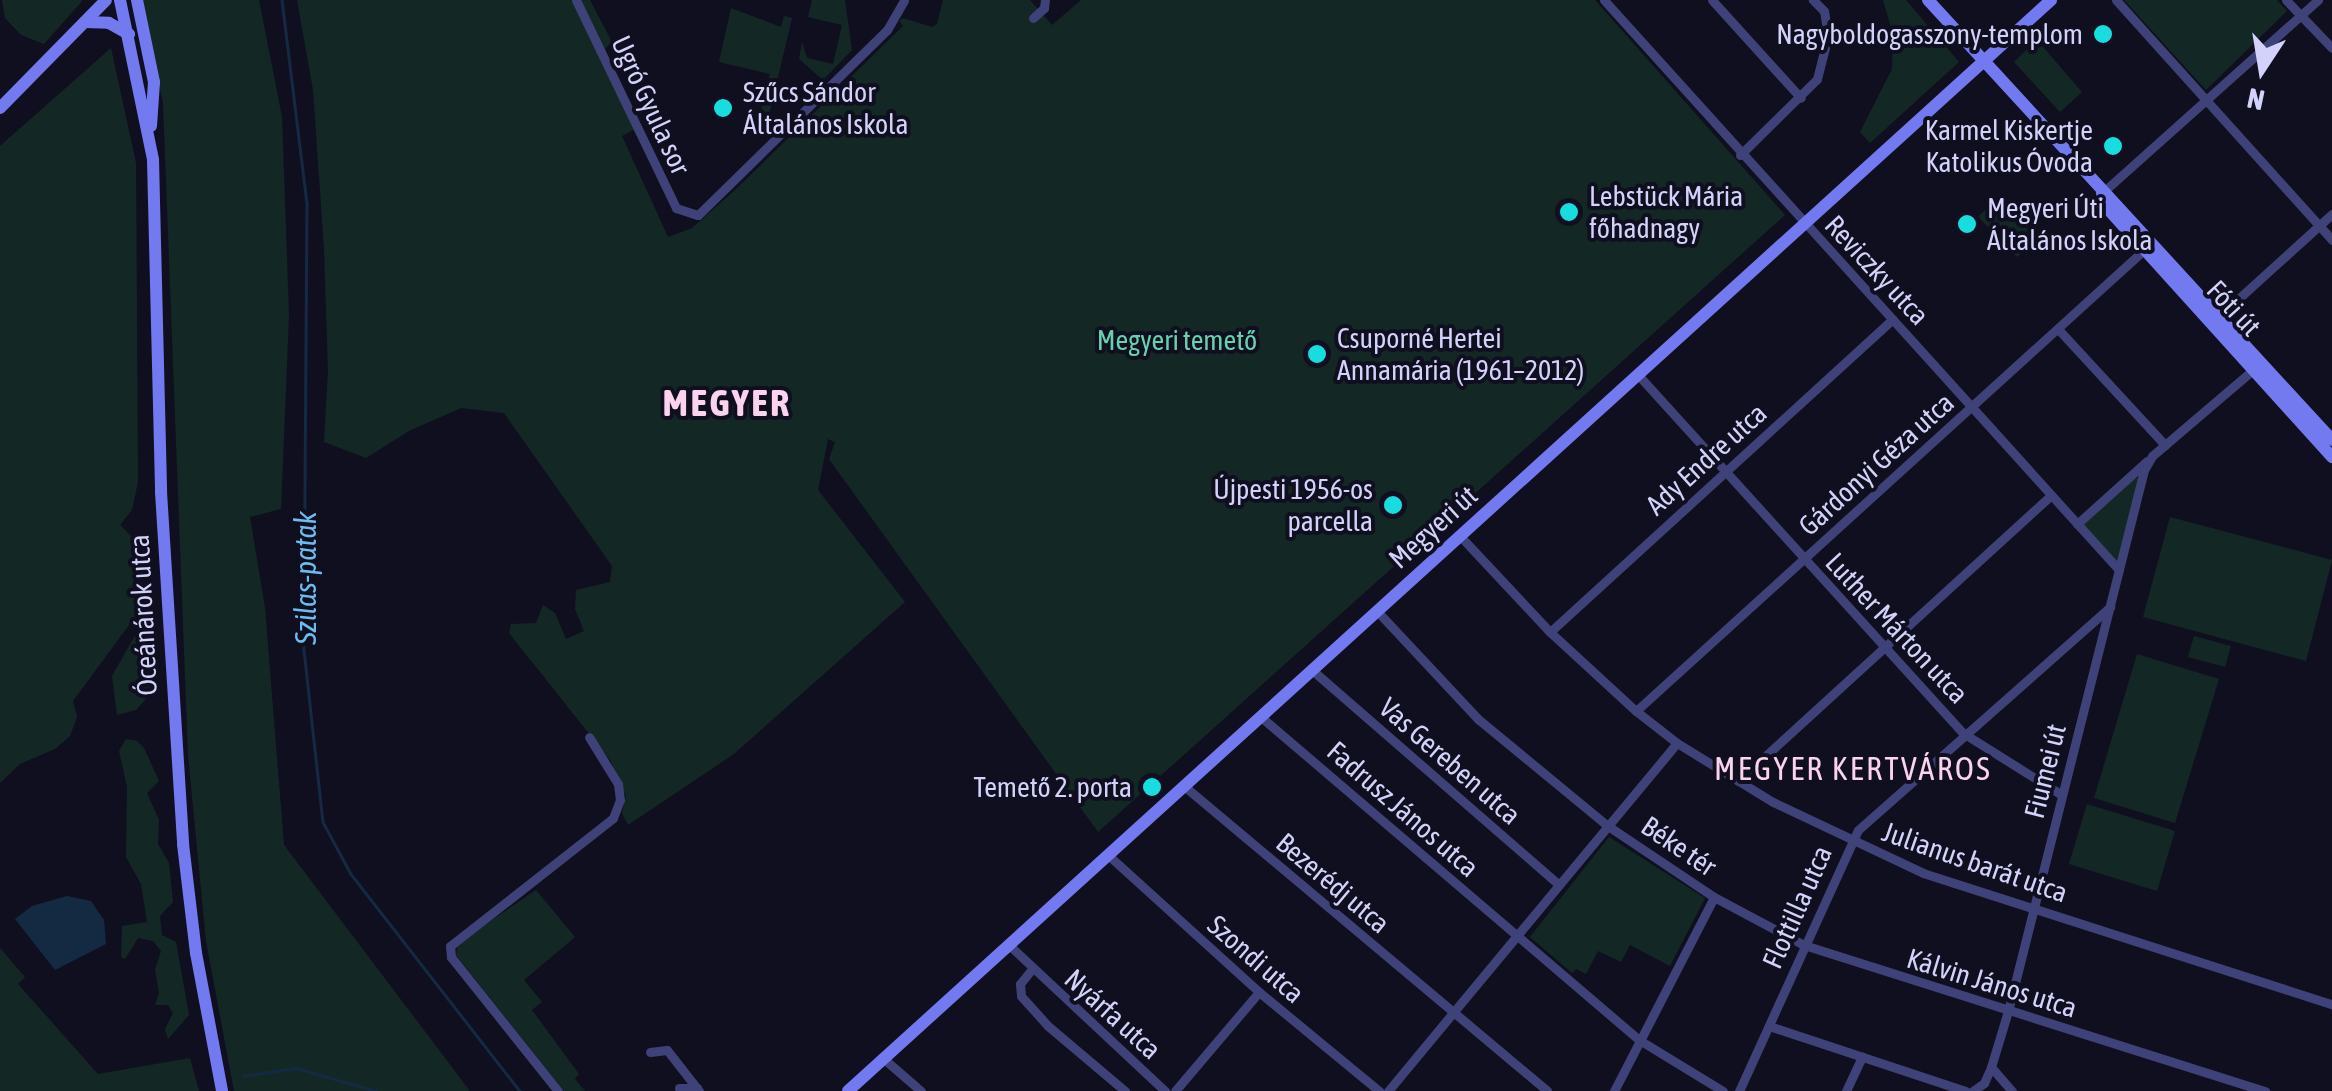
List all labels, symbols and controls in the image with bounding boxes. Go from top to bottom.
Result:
place label: Nagyboldogasszony-templom [1776,17,2083,51]
north arrow [2212,20,2312,120]
marker: Nagyboldogasszony-templom [2092,23,2114,45]
street label: Ugró Gyula sor [604,30,698,180]
place label: Szűcs Sándor Általános Iskola [743,75,909,141]
text: N [2244,82,2267,117]
marker: Szűcs Sándor Általános Iskola [712,97,734,119]
place label: Karmel Kiskertje Katolikus Óvoda [1925,113,2093,179]
marker: Karmel Kiskertje Katolikus Óvoda [2102,135,2124,157]
place label: Lebstück Mária főhadnagy [1589,179,1743,245]
place label: Megyeri Úti Általános Iskola [1987,191,2153,257]
marker: Lebstück Mária főhadnagy [1558,201,1580,223]
street label: Reviczky utca [1818,208,1936,332]
marker: Megyeri Úti Általános Iskola [1956,213,1978,235]
street label: Fóti út [2200,273,2268,343]
place label: Csuporné Hertei Annamária (1961–2012) [1337,321,1584,387]
park label: Megyeri temető [1097,323,1257,357]
marker: Csuporné Hertei Annamária (1961–2012) [1306,343,1328,365]
district label: MEGYER [663,380,791,426]
street label: Gárdonyi Géza utca [1792,386,1960,542]
street label: Ady Endre utca [1639,396,1773,522]
place label: Újpesti 1956-os parcella [1213,472,1373,538]
street label: Megyeri út [1382,479,1484,575]
marker: Újpesti 1956-os parcella [1382,494,1404,516]
water label: Szilas-patak [287,511,323,645]
street label: Óceánárok utca [122,534,164,696]
street label: Luther Márton utca [1819,546,1975,710]
street label: Vas Gereben utca [1372,691,1528,831]
street label: Fiumei út [2017,720,2073,822]
street label: Fadrusz János utca [1320,734,1486,884]
district label: MEGYER KERTVÁROS [1714,750,1992,788]
place label: Temető 2. porta [974,770,1132,804]
marker: Temető 2. porta [1141,776,1163,798]
street label: Béke tér [1635,809,1723,883]
street label: Julianus barát utca [1878,815,2072,909]
street label: Bezerédj utca [1270,826,1396,940]
street label: Flottilla utca [1755,841,1839,973]
street label: Szondi utca [1201,908,1311,1010]
street label: Kálvin János utca [1903,941,2081,1025]
street label: Nyárfa utca [1058,962,1168,1066]

